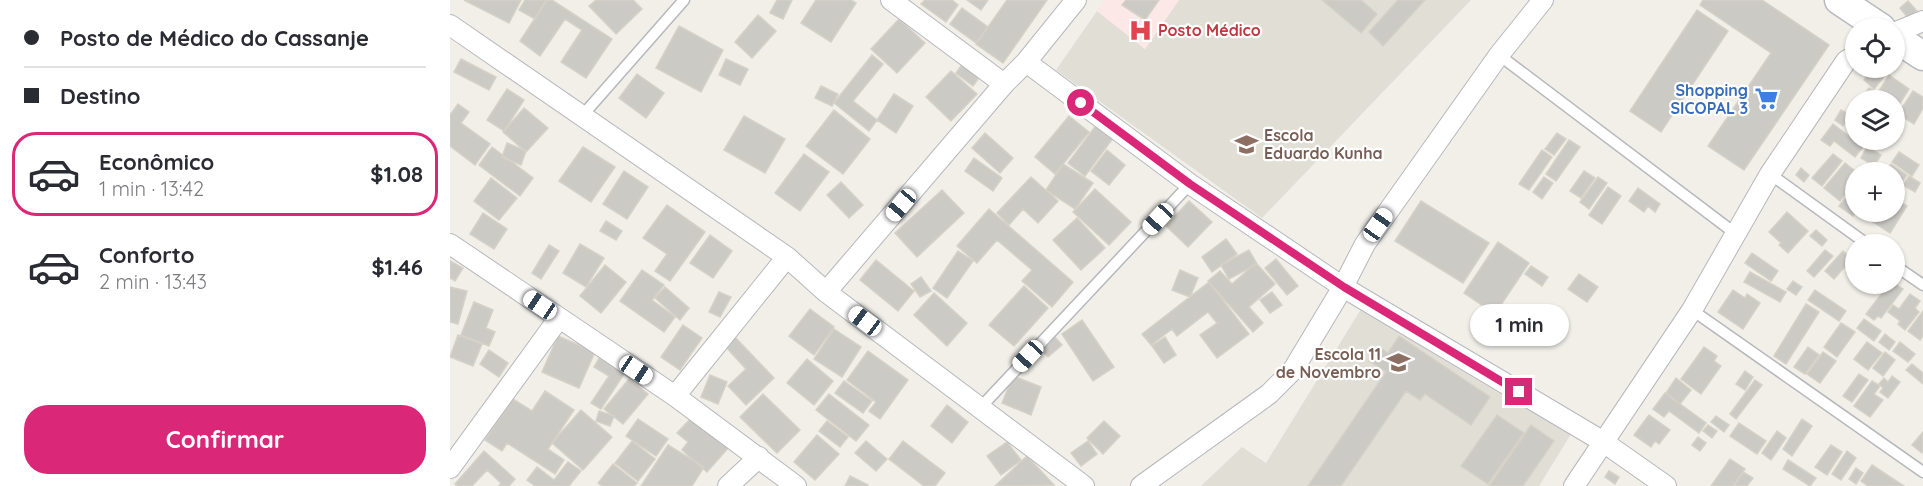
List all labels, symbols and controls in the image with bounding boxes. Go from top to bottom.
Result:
hospital icon: Posto Médico [1127,17,1153,43]
map controls [1845,18,1905,294]
button: locate [1845,18,1905,78]
place label: Posto Médico [1158,20,1261,40]
text: Posto de Médico do Cassanje [60,24,369,52]
place label: Shopping SICOPAL 3 [1671,80,1748,118]
text: Destino [60,82,141,110]
supermarket icon: Shopping SICOPAL 3 [1753,86,1779,112]
route start [1067,89,1094,116]
button: layers [1845,90,1905,150]
place label: Escola Eduardo Kunha [1264,125,1383,163]
school or university icon: Escola Eduardo Kunha [1233,131,1259,157]
icon: car [27,147,81,201]
text: Econômico [99,148,214,176]
text: $1.08 [370,160,423,188]
button: + [1845,162,1905,222]
text: 1 min · 13:42 [99,176,204,201]
car [883,185,919,225]
car [1139,200,1177,238]
car [1360,205,1396,245]
button: − [1845,234,1905,294]
icon: car [27,240,81,294]
text: Conforto [99,241,194,269]
text: $1.46 [371,253,423,281]
text: 2 min · 13:43 [99,269,207,294]
car [520,287,560,323]
car [845,303,885,339]
callout: 1 min [1470,305,1568,347]
text: 1 min [1495,312,1544,337]
car [1009,337,1047,375]
place label: Escola 11 de Novembro [1276,344,1381,382]
school or university icon: Escola 11 de Novembro [1386,350,1412,376]
car [616,352,656,388]
route end [1505,378,1532,405]
button: Confirmar [24,405,426,474]

